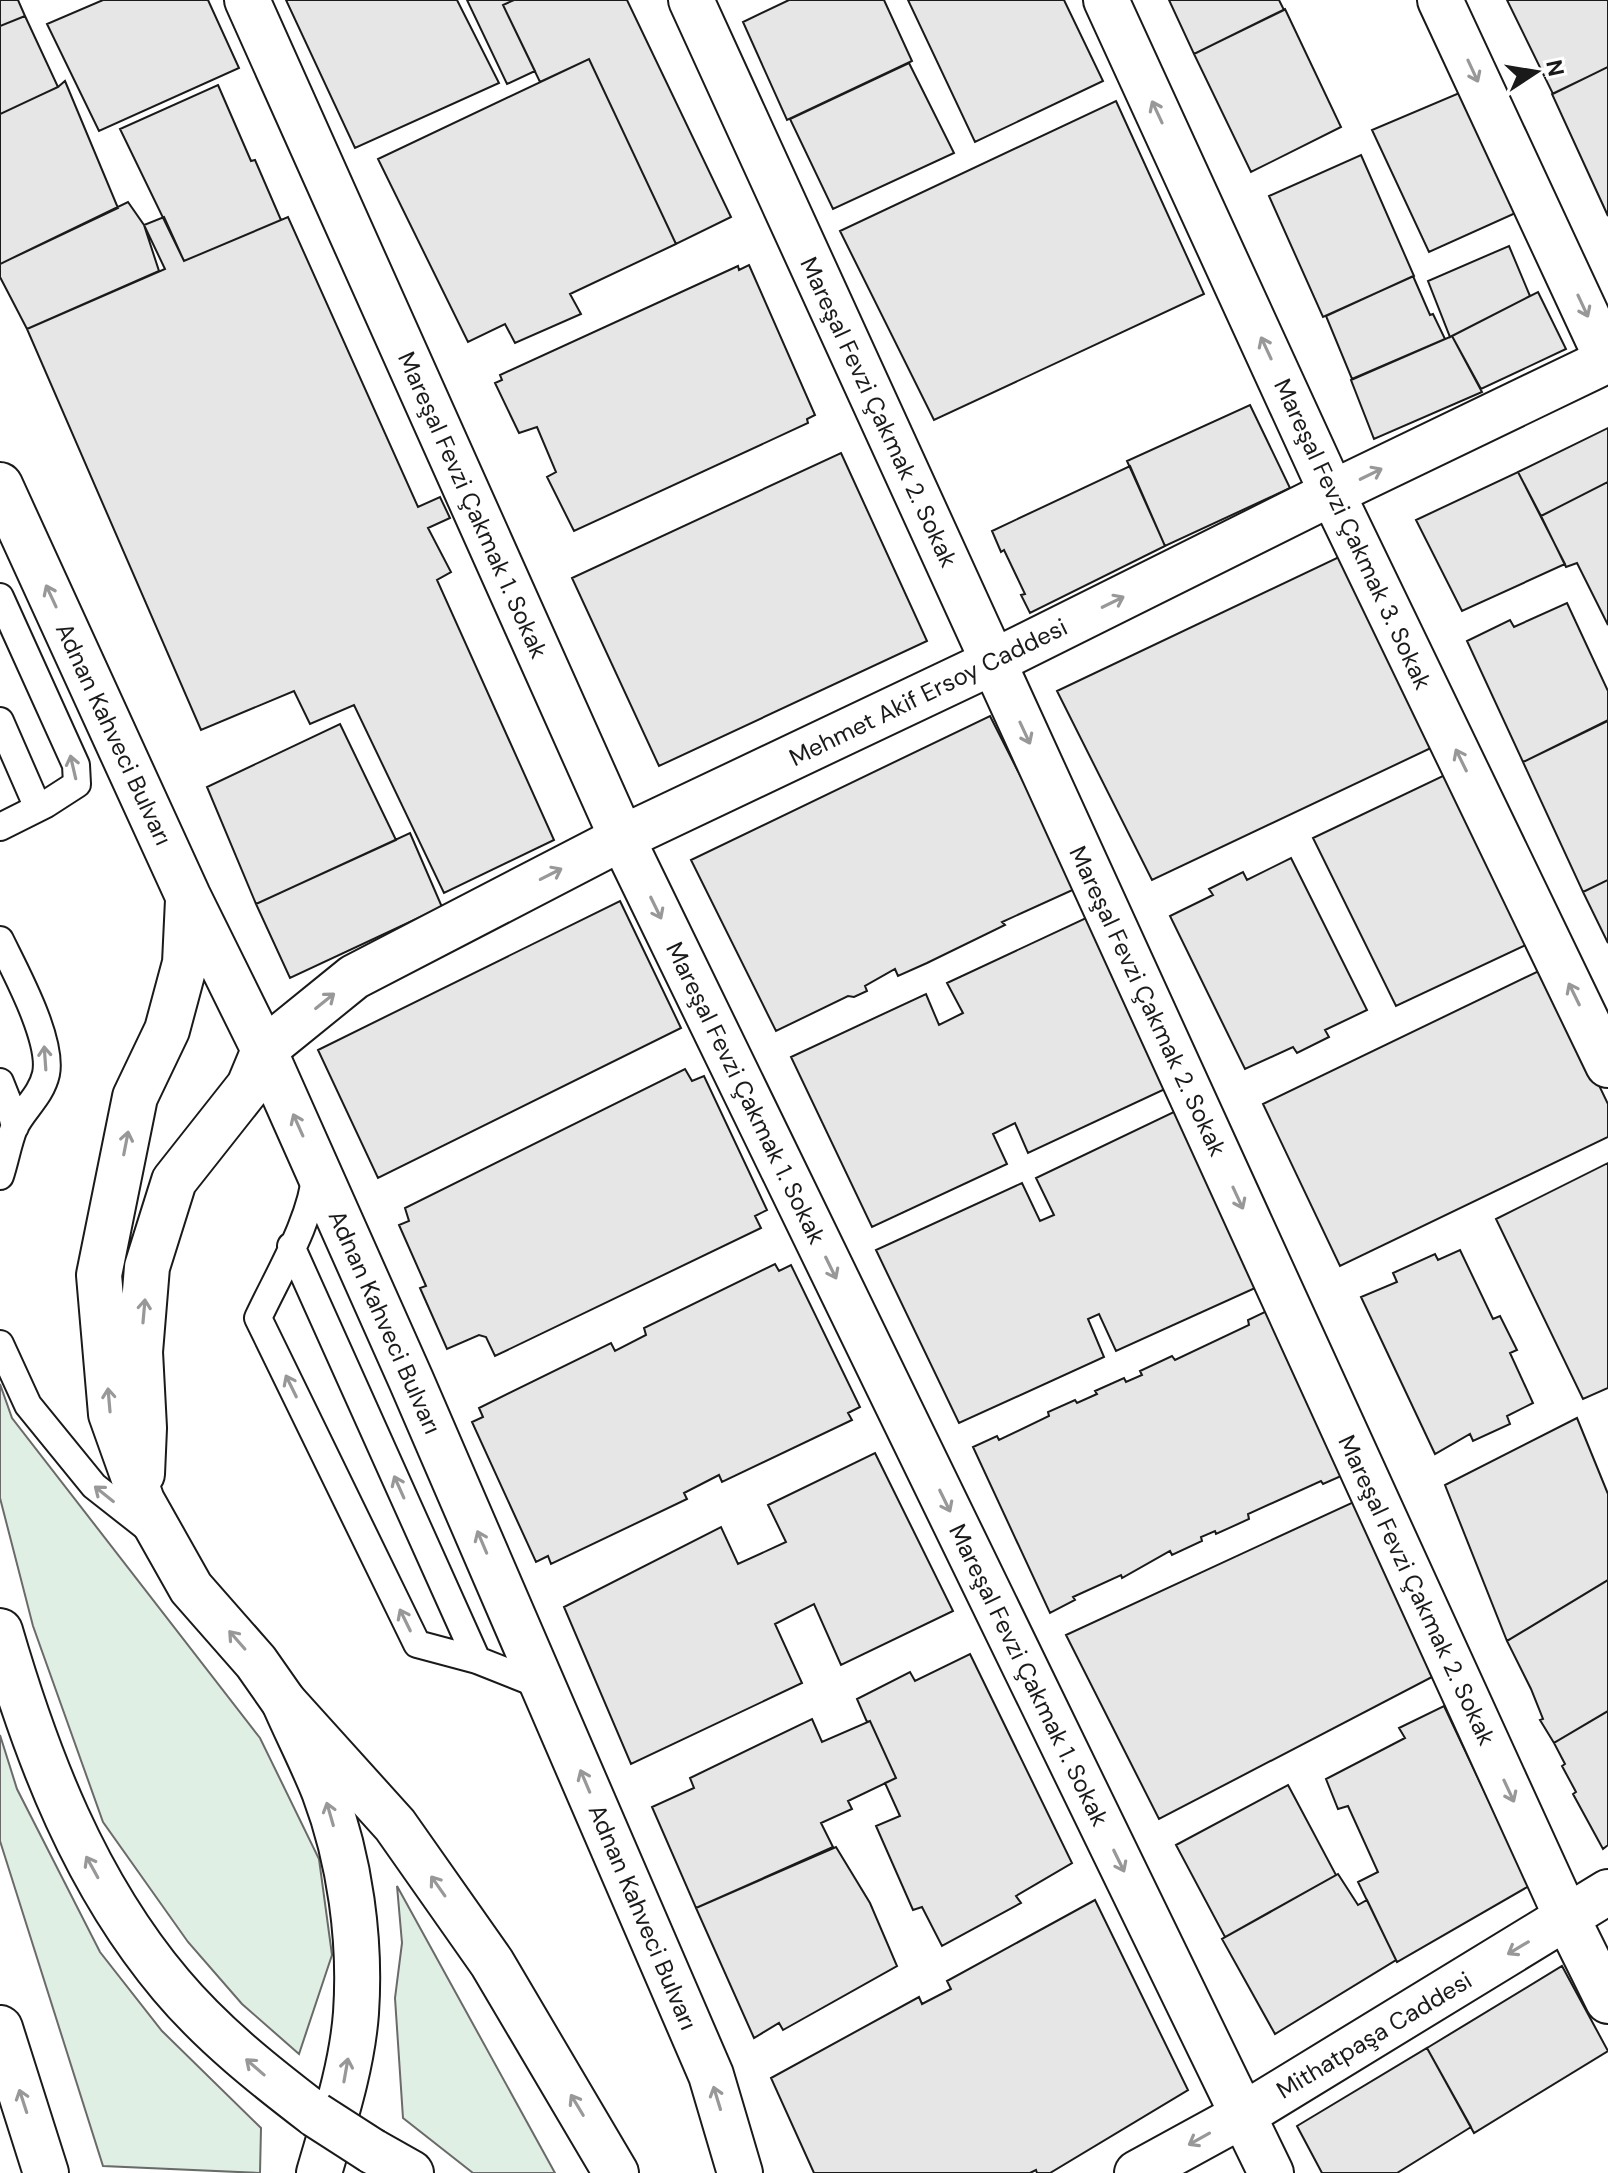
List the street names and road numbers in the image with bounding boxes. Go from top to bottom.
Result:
street label: Mareşal Fevzi Çakmak 2. Sokak [793,252,965,572]
street label: Mareşal Fevzi Çakmak 1. Sokak [391,347,555,663]
street label: Mareşal Fevzi Çakmak 3. Sokak [1267,374,1439,694]
street label: Mehmet Akif Ersoy Caddesi [784,611,1072,773]
street label: Adnan Kahveci Bulvarı [49,618,179,850]
street label: Mareşal Fevzi Çakmak 2. Sokak [1062,841,1234,1161]
street label: Mareşal Fevzi Çakmak 1. Sokak [659,937,833,1249]
street label: Adnan Kahveci Bulvarı [322,1205,448,1439]
street label: Mareşal Fevzi Çakmak 2. Sokak [1331,1430,1503,1750]
street label: Mareşal Fevzi Çakmak 1. Sokak [942,1519,1116,1831]
street label: Adnan Kahveci Bulvarı [581,1800,705,2034]
street label: Mithatpaşa Caddesi [1271,1964,1477,2106]

